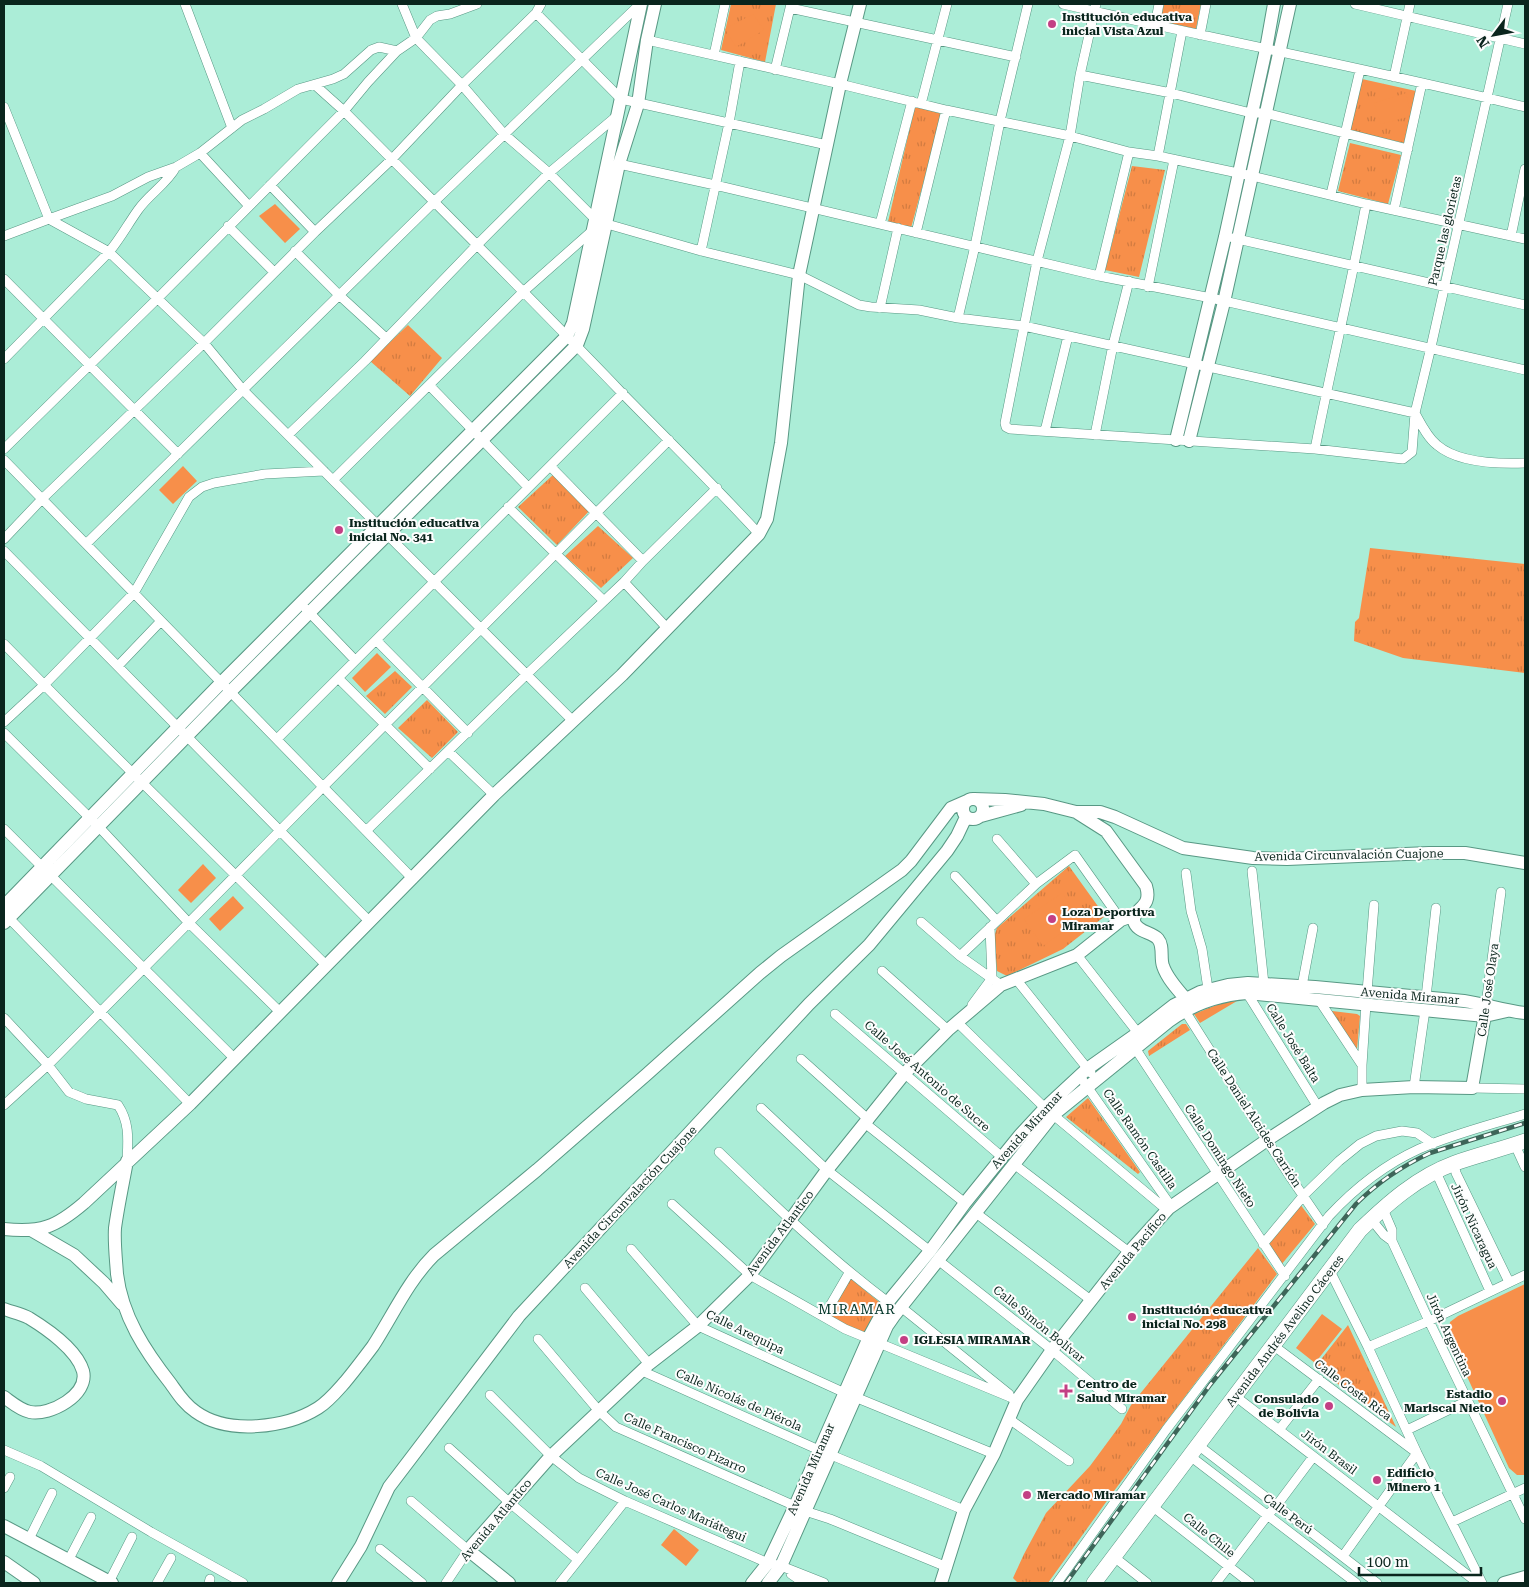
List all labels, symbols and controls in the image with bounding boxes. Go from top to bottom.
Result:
place label: Institución educativa inicial Vista Azul [1062,10,1192,38]
north arrow [1469,10,1519,60]
marker: Institución educativa inicial Vista Azul [1046,18,1058,30]
text: N [1473,33,1493,51]
street label: Parque las glorietas [1426,174,1465,287]
place label: Institución educativa inicial No. 341 [349,516,479,544]
marker: Institución educativa inicial No. 341 [333,524,345,536]
street label: Avenida Circunvalación Cuajone [1254,846,1444,864]
place label: Loza Deportiva Miramar [1062,905,1155,933]
marker: Loza Deportiva Miramar [1046,913,1058,925]
street label: Calle José Olaya [1475,942,1502,1038]
street label: Avenida Miramar [1360,985,1460,1007]
street label: Calle José Balta [1263,1001,1323,1085]
street label: Calle José Antonio de Sucre [861,1018,993,1135]
street label: Calle Daniel Alcides Carrión [1204,1046,1304,1190]
street label: Calle Ramón Castilla [1100,1086,1180,1192]
street label: Avenida Miramar [989,1088,1065,1172]
street label: Calle Domingo Nieto [1181,1102,1259,1210]
street label: Avenida Circunvalación Cuajone [560,1123,700,1271]
street label: Jirón Nicaragua [1448,1181,1500,1271]
street label: Avenida Atlantico [743,1188,817,1278]
street label: Avenida Pacifico [1097,1209,1169,1293]
street label: Avenida Andrés Avelino Cáceres [1223,1252,1347,1410]
street label: Calle Simón Bolívar [990,1283,1088,1365]
street label: Jirón Argentina [1424,1291,1475,1379]
district label: MIRAMAR [818,1301,896,1317]
place label: Institución educativa inicial No. 298 [1142,1303,1272,1331]
street label: Calle Arequipa [704,1307,787,1357]
marker: Institución educativa inicial No. 298 [1126,1311,1138,1323]
place label: IGLESIA MIRAMAR [914,1333,1031,1347]
marker: IGLESIA MIRAMAR [898,1334,910,1346]
street label: Calle Costa Rica [1312,1356,1395,1424]
street label: Calle Nicolás de Piérola [674,1366,805,1434]
place label: Centro de Salud Miramar [1077,1377,1167,1405]
marker: Centro de Salud Miramar [1059,1384,1073,1398]
place label: Estadio Mariscal Nieto [1404,1387,1492,1415]
place label: Consulado de Bolivia [1254,1392,1319,1420]
marker: Estadio Mariscal Nieto [1496,1395,1508,1407]
marker: Consulado de Bolivia [1323,1400,1335,1412]
street label: Calle Francisco Pizarro [622,1410,748,1476]
street label: Avenida Miramar [784,1421,838,1517]
street label: Jirón Brasil [1298,1427,1360,1478]
street label: Calle José Carlos Mariátegui [594,1465,749,1545]
place label: Edificio Minero 1 [1387,1466,1441,1494]
marker: Edificio Minero 1 [1371,1474,1383,1486]
street label: Avenida Atlantico [457,1476,535,1564]
place label: Mercado Miramar [1037,1488,1146,1502]
marker: Mercado Miramar [1021,1489,1033,1501]
street label: Calle Perú [1260,1491,1316,1538]
street label: Calle Chile [1180,1510,1238,1560]
scale bar [1359,1544,1482,1576]
text: 100 m [1366,1553,1409,1571]

